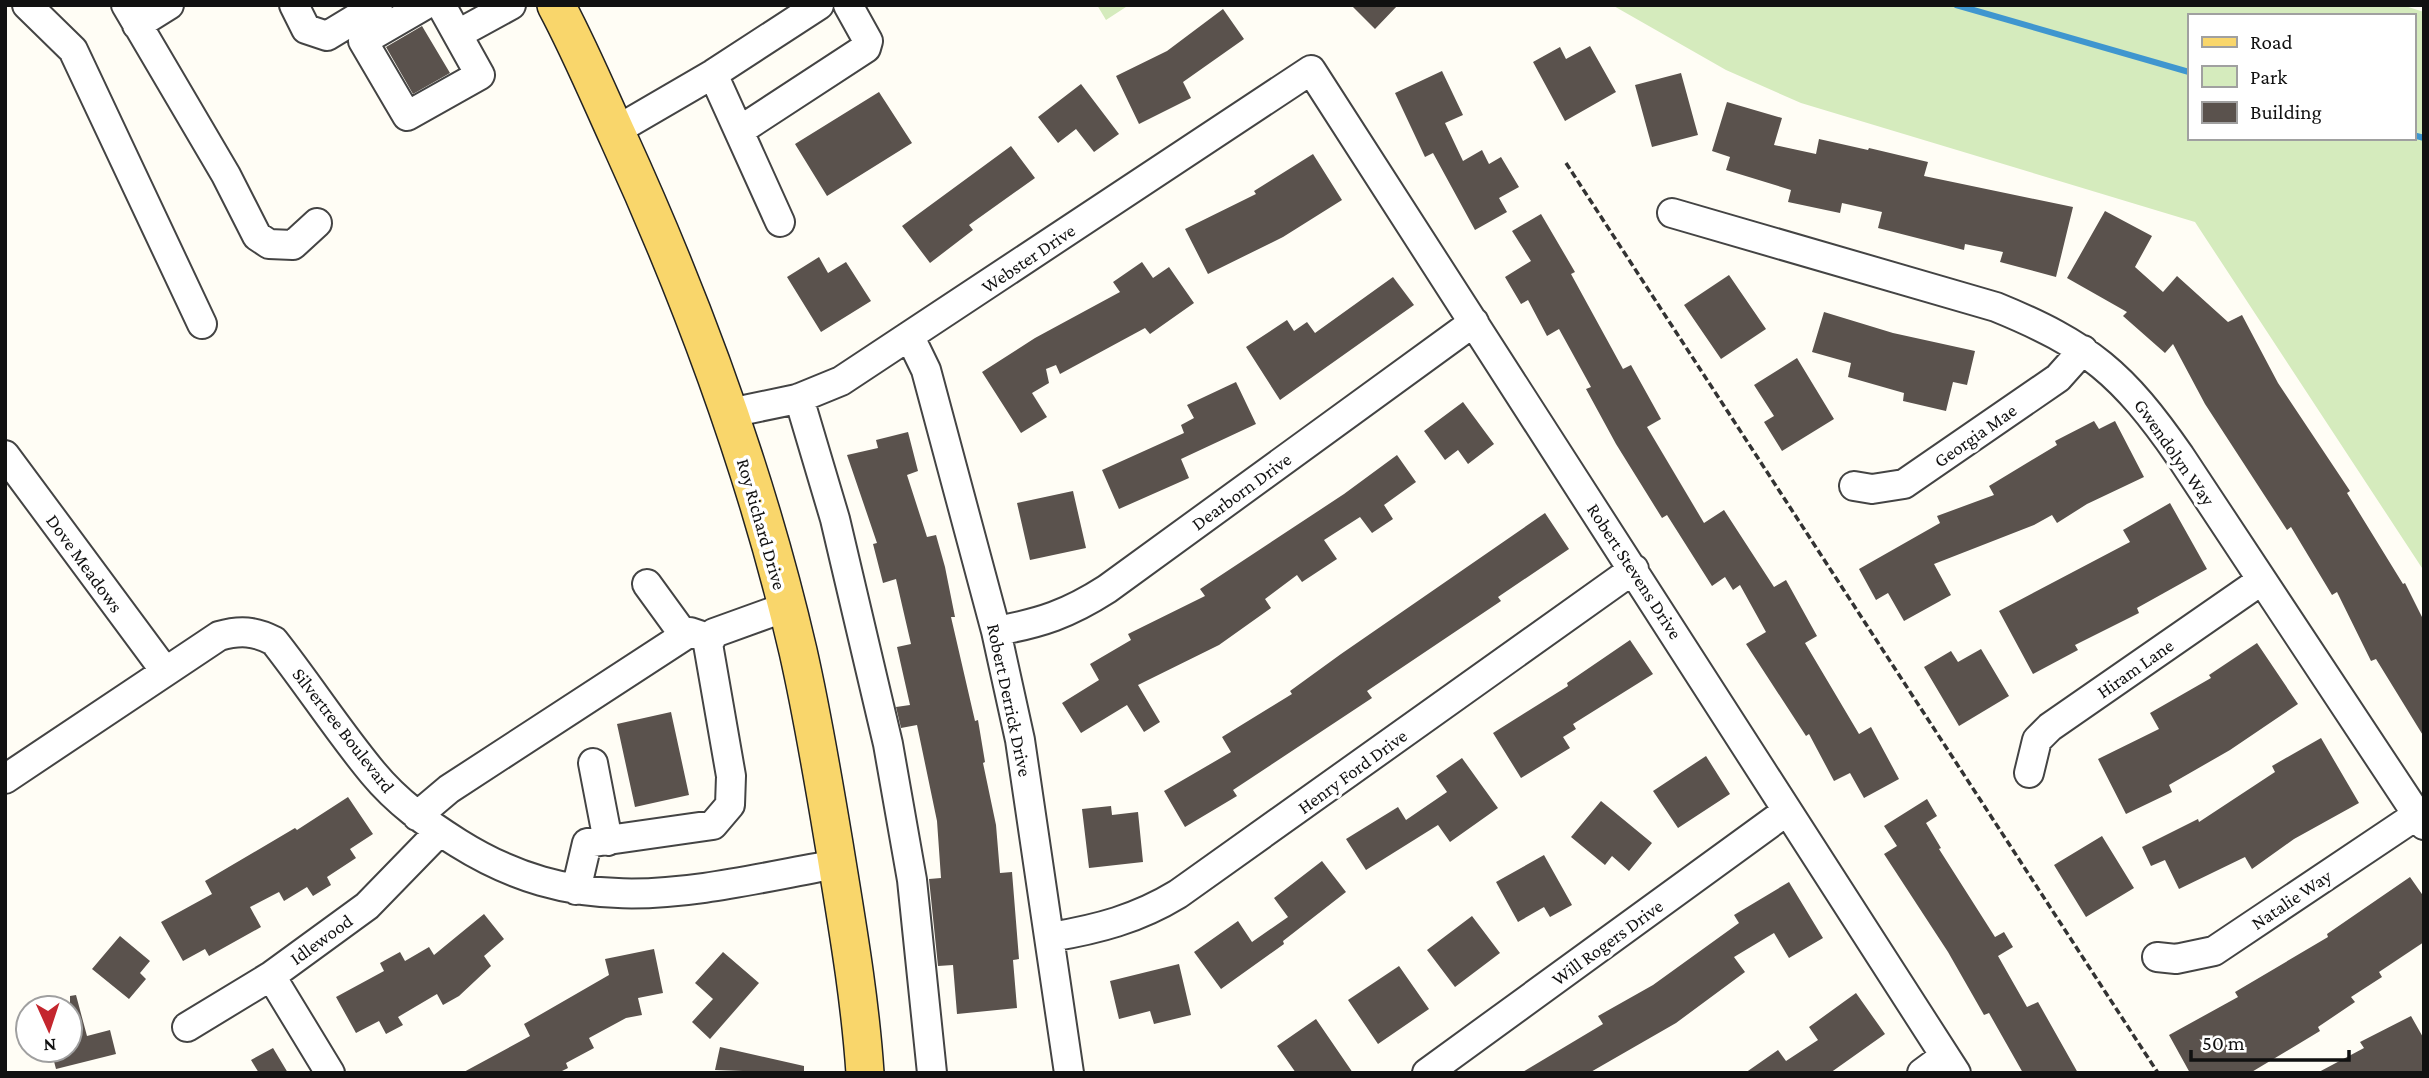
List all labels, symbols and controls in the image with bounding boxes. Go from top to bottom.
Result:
legend [2188,14,2415,140]
text: Road [2250,30,2293,54]
text: Park [2250,65,2287,89]
text: Building [2250,100,2322,124]
street label: Webster Drive [978,219,1079,297]
street label: Gwendolyn Way [2130,395,2219,510]
street label: Georgia Mae [1930,399,2020,471]
street label: Dearborn Drive [1188,448,1295,534]
street label: Roy Richard Drive [733,456,790,592]
street label: Robert Stevens Drive [1583,500,1686,643]
street label: Dove Meadows [42,510,127,616]
street label: Robert Derrick Drive [983,622,1036,778]
street label: Hiram Lane [2093,634,2177,702]
street label: Silvertree Boulevard [288,664,399,797]
street label: Henry Ford Drive [1294,725,1411,818]
street label: Natalie Way [2247,865,2336,934]
street label: Will Rogers Drive [1548,895,1667,990]
street label: Idlewood [286,910,356,969]
north arrow [14,994,84,1064]
scale bar [2191,1018,2348,1062]
text: 50 m [2202,1031,2245,1055]
text: N [43,1035,57,1056]

